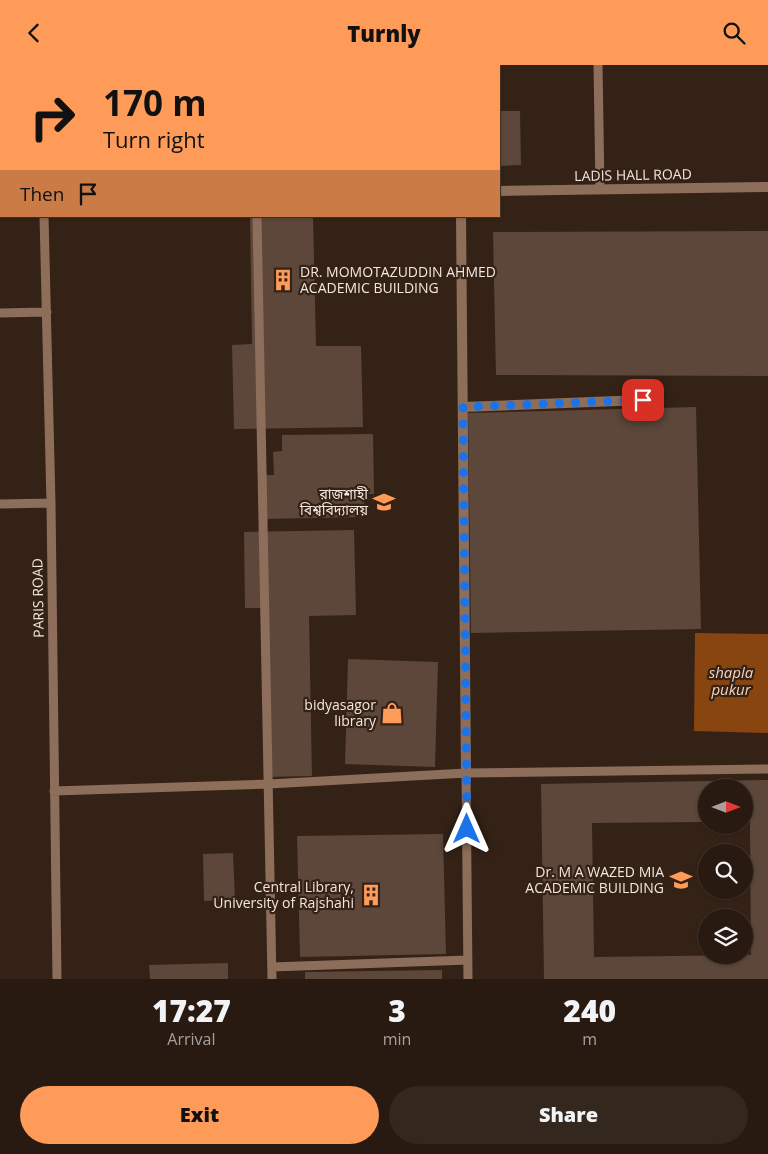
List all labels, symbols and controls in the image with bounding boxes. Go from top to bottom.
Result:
text: Turnly [347,18,421,48]
icon: back [20,19,48,47]
icon: search [720,19,748,47]
text: 170 m [103,79,207,126]
icon: right [20,85,85,150]
text: Turn right [103,124,205,154]
street label: LADIS HALL ROAD [574,164,692,185]
icon: arrive [74,180,102,208]
text: Then [20,181,64,207]
place label: DR. MOMOTAZUDDIN AHMED ACADEMIC BUILDING [300,262,496,297]
building icon: DR. MOMOTAZUDDIN AHMED ACADEMIC BUILDING [270,267,296,293]
pin [622,379,664,421]
icon: arrive [629,386,657,414]
place label: রাজশাহী বিশ্ববিদ্যালয় [299,484,368,519]
school or university icon: রাজশাহী বিশ্ববিদ্যালয় [371,489,397,515]
street label: PARIS ROAD [27,558,48,638]
water label: shapla pukur [709,662,754,699]
place label: bidyasagor library [304,695,377,730]
shop icon: bidyasagor library [379,700,405,726]
north arrow [698,779,752,834]
map controls [698,779,753,964]
position arrow [440,802,492,854]
button: search [698,844,753,899]
place label: Dr. M A WAZED MIA ACADEMIC BUILDING [525,862,664,897]
school or university icon: Dr. M A WAZED MIA ACADEMIC BUILDING [668,867,694,893]
place label: Central Library, University of Rajshahi [213,877,354,912]
building icon: Central Library, University of Rajshahi [358,882,384,908]
button: layers [698,909,753,964]
text: 17:27 [152,990,231,1031]
text: 3 [388,990,406,1031]
text: 240 [563,990,616,1031]
text: Arrival [167,1028,215,1050]
text: min [383,1028,411,1050]
text: m [582,1028,597,1050]
button: Exit [20,1086,379,1144]
button: Share [389,1086,748,1144]

